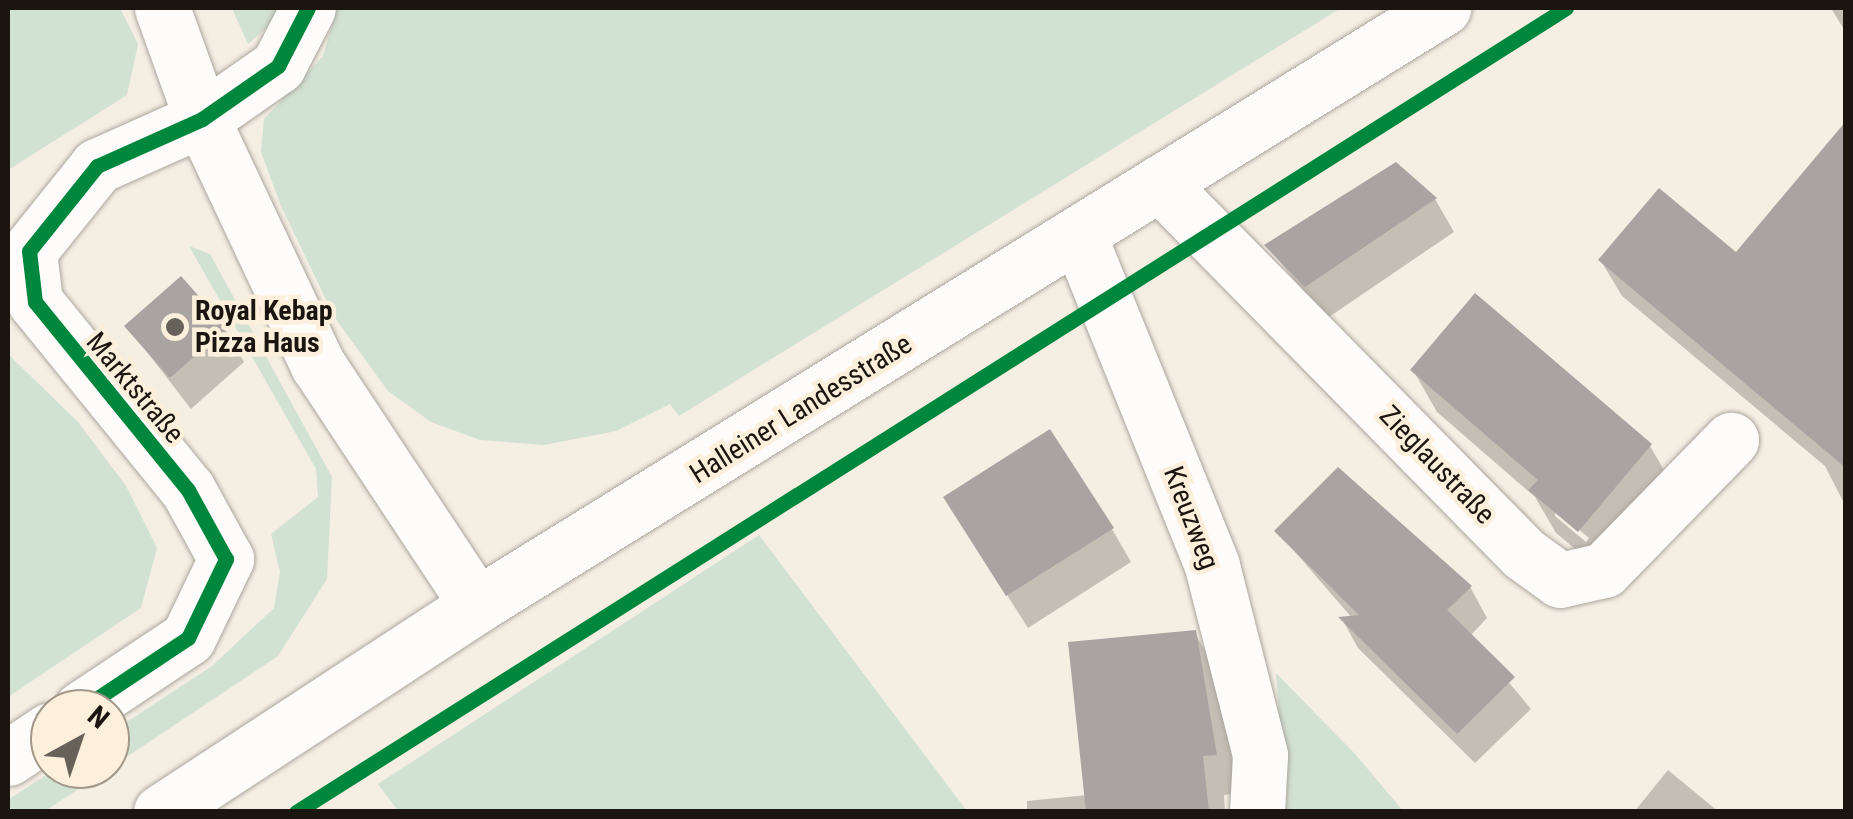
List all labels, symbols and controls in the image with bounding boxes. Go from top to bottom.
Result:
place label: Royal Kebap Pizza Haus [195,294,333,360]
marker: Royal Kebap Pizza Haus [164,316,186,338]
street label: Marktstraße [79,326,191,450]
street label: Halleiner Landesstraße [684,327,918,491]
street label: Zieglaustraße [1372,399,1502,531]
street label: Kreuzweg [1156,462,1226,574]
north arrow [30,689,130,789]
text: N [81,699,115,735]

